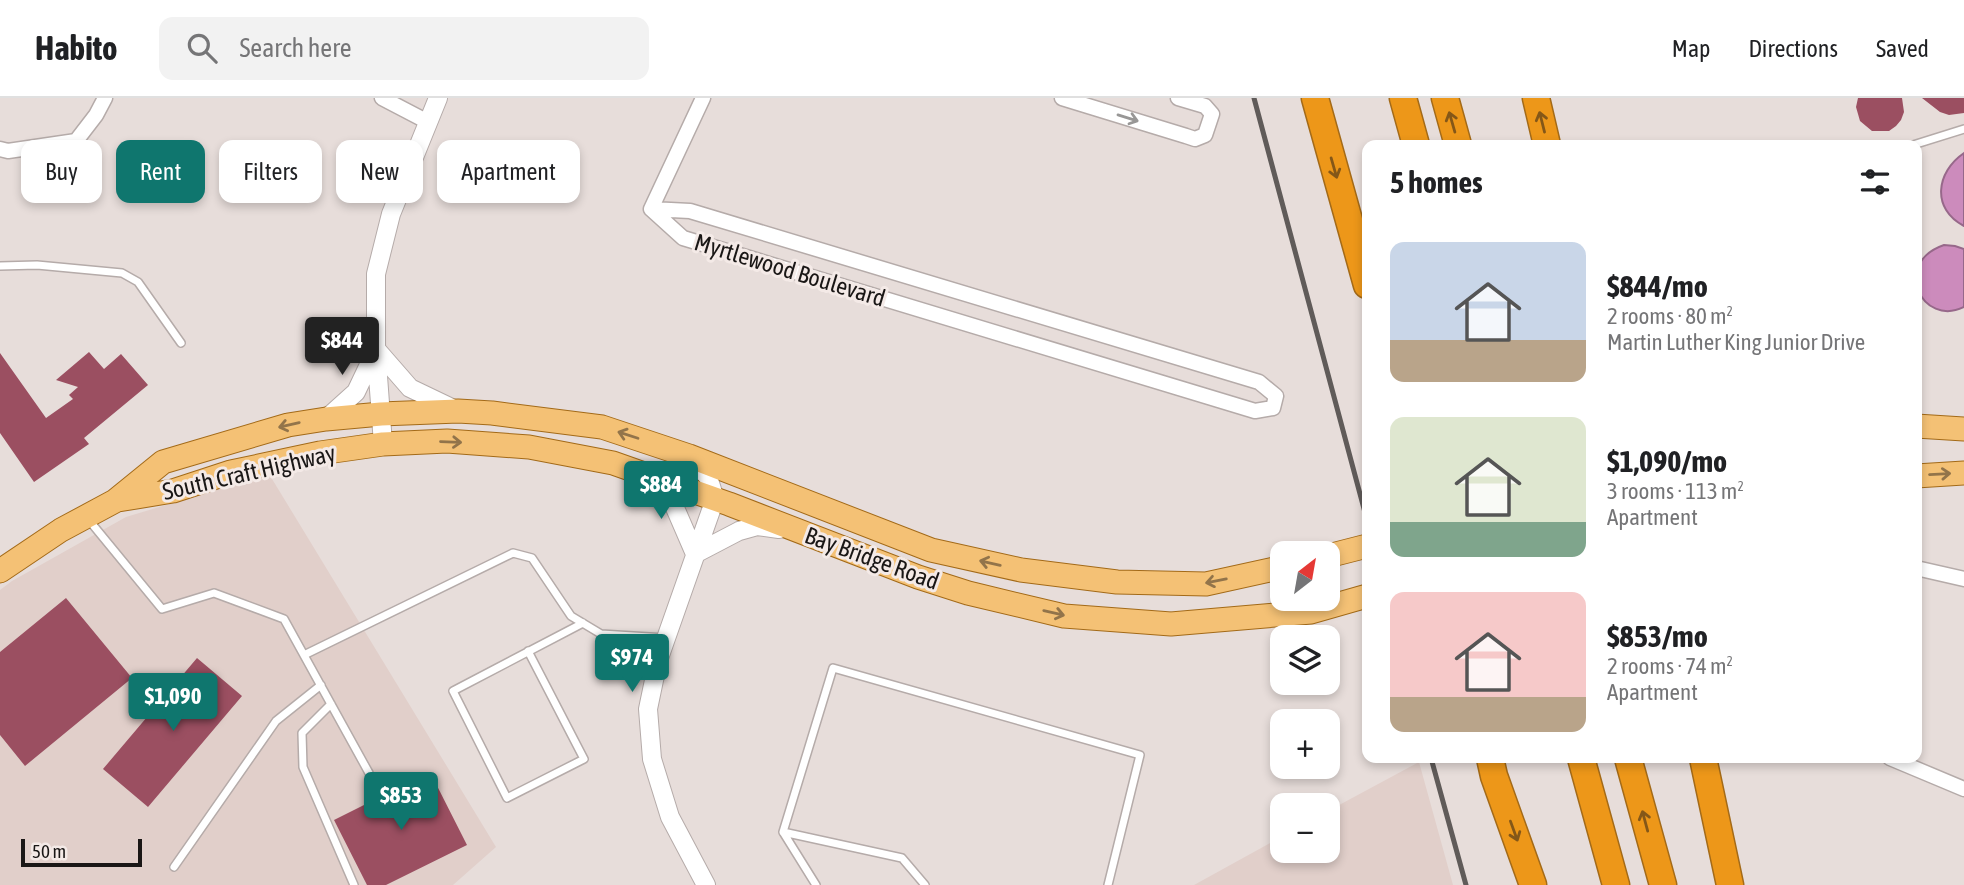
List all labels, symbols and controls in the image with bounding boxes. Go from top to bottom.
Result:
search box [159,17,649,80]
text: Habito [35,29,117,67]
icon: search [183,29,221,67]
text: Search here [239,33,352,63]
text: Map [1672,35,1710,62]
text: Directions [1748,35,1838,62]
text: Saved [1876,35,1929,62]
one-way arrow [1445,111,1458,133]
one-way arrow [1535,111,1548,134]
one-way arrow [1116,113,1138,126]
chip: Buy [21,140,102,203]
chip: Rent [116,140,205,203]
chip: Filters [219,140,322,203]
chip: New [336,140,423,203]
chip: Apartment [437,140,580,203]
one-way arrow [1328,156,1341,178]
icon: filters [1856,163,1894,201]
text: 5 homes [1390,165,1483,199]
street label: Myrtlewood Boulevard [691,228,889,312]
text: $844/mo [1607,269,1708,303]
icon: home [1446,270,1530,354]
text: 2 rooms · 80 m² [1607,303,1733,329]
pin: $844 [301,317,383,377]
text: $844 [321,327,363,353]
text: Martin Luther King Junior Drive [1607,329,1865,355]
one-way arrow [278,419,301,433]
one-way arrow [617,428,639,441]
one-way arrow [440,435,463,448]
street label: South Craft Highway [160,439,338,505]
text: $1,090/mo [1607,444,1727,478]
icon: home [1446,445,1530,529]
pin: $884 [620,462,702,521]
one-way arrow [1928,467,1951,480]
text: $884 [640,471,682,497]
text: 3 rooms · 113 m² [1607,478,1744,504]
text: Apartment [1607,504,1698,530]
street label: Bay Bridge Road [801,521,943,595]
north arrow [1270,541,1340,611]
map controls [1270,541,1340,863]
one-way arrow [979,556,1002,570]
one-way arrow [1205,575,1228,589]
one-way arrow [1042,607,1065,621]
text: $853/mo [1607,619,1708,653]
icon: home [1446,620,1530,704]
button: layers [1270,625,1340,695]
pin: $974 [591,634,673,694]
text: $974 [611,644,653,670]
text: 2 rooms · 74 m² [1607,653,1733,679]
pin: $1,090 [116,674,230,733]
text: Apartment [1607,679,1698,705]
text: $1,090 [145,683,202,709]
button: + [1270,709,1340,779]
pin: $853 [360,772,442,832]
text: $853 [380,782,422,808]
button: − [1270,793,1340,863]
one-way arrow [1638,811,1651,833]
one-way arrow [1508,819,1521,841]
scale bar [21,836,142,868]
text: 50 m [32,840,66,862]

